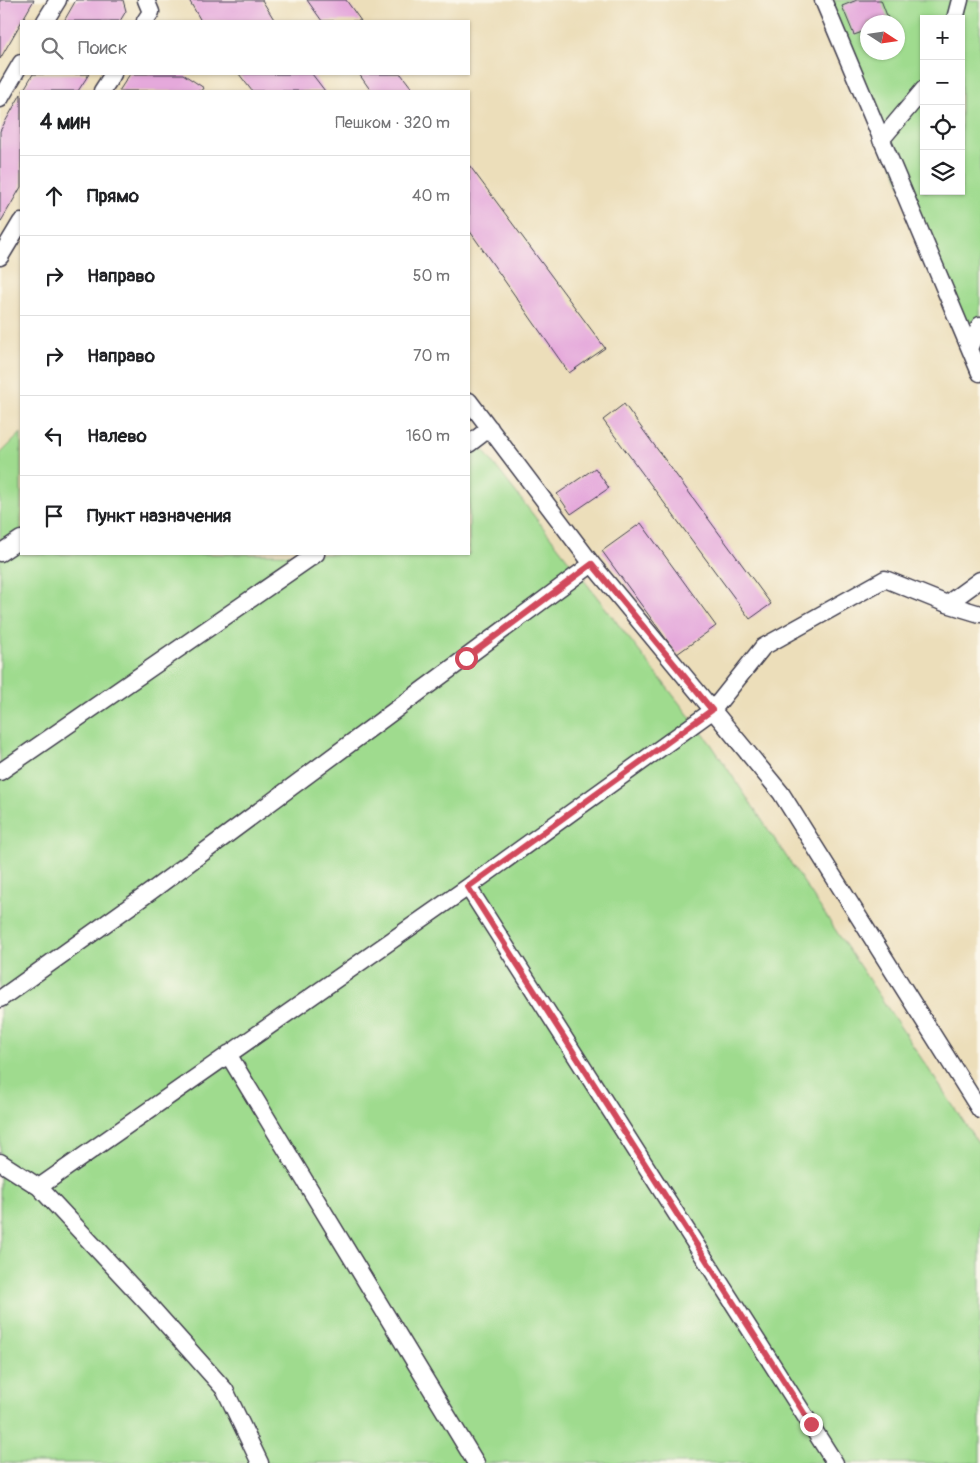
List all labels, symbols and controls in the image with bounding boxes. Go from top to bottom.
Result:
north arrow [860,15,905,60]
map controls [920,15,965,195]
button: + [920,15,965,60]
search box [20,20,470,75]
icon: search [38,34,66,62]
text: Поиск [78,36,128,60]
button: − [920,60,965,105]
button: locate [920,105,965,150]
text: 4 мин [40,109,90,136]
text: Пешком · 320 m [335,113,450,133]
button: layers [920,150,965,195]
icon: ahead [40,182,68,210]
text: Прямо [87,184,139,208]
text: 40 m [412,186,450,206]
icon: right [40,262,68,290]
text: Направо [87,264,155,288]
text: 50 m [413,266,450,286]
icon: right [40,342,68,370]
text: Направо [87,344,155,368]
text: 70 m [413,346,450,366]
icon: left [40,422,68,450]
text: Налево [87,424,147,448]
text: 160 m [406,426,450,446]
icon: arrive [40,502,68,530]
text: Пункт назначения [87,504,231,528]
route start [455,647,478,670]
route end [800,1413,823,1436]

